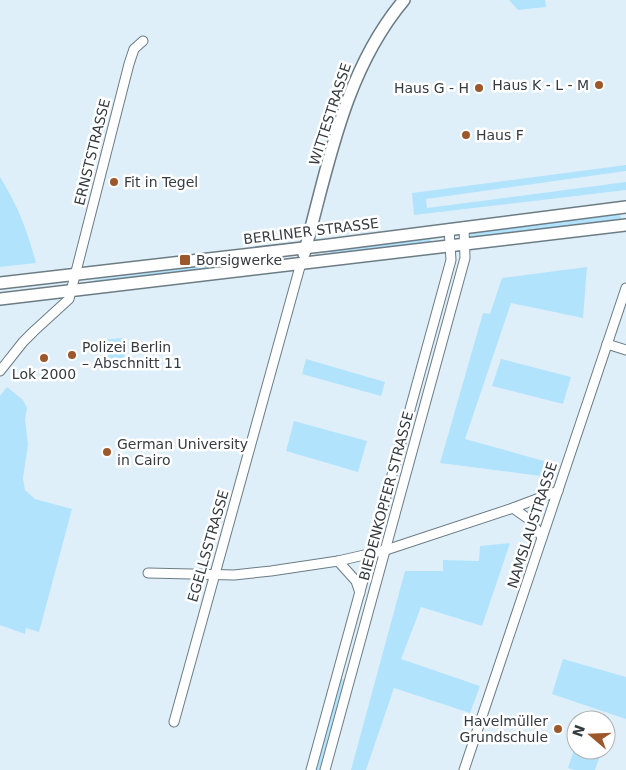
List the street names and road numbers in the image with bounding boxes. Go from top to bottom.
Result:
street label: WITTESTRASSE [306,61,354,167]
street label: ERNSTSTRASSE [71,97,113,207]
street label: BERLINER STRASSE [242,215,380,247]
street label: BIEDENKOPFER STRASSE [356,410,416,582]
street label: NAMSLAUSTRASSE [504,460,560,590]
street label: EGELLSSTRASSE [184,488,232,604]

